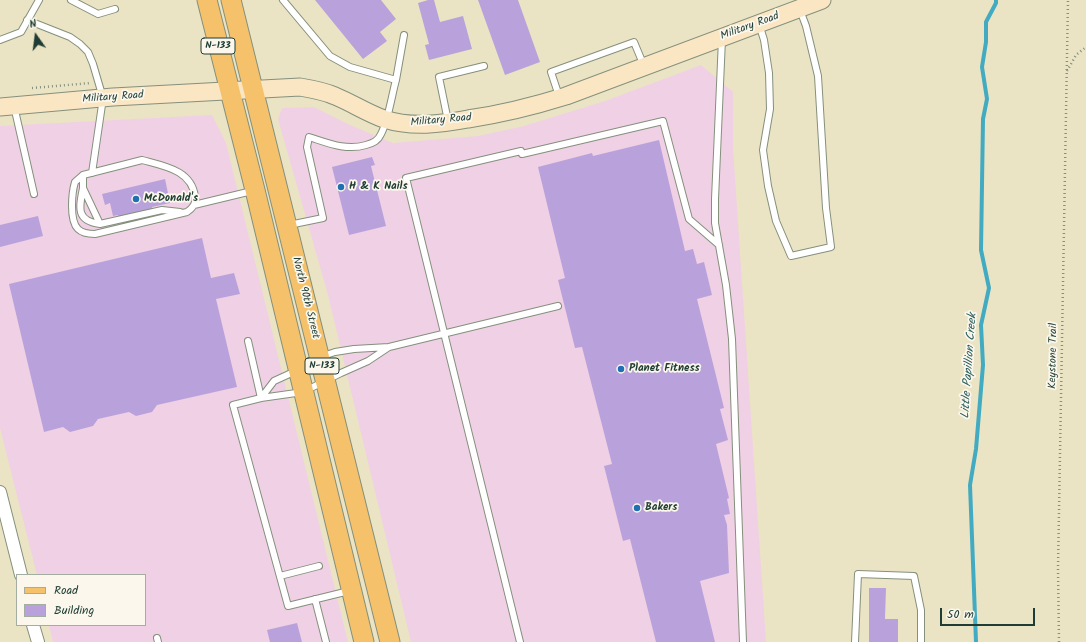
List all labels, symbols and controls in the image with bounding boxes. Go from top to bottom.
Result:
street label: Military Road [719,10,781,44]
text: N [28,15,39,34]
north arrow [16,16,56,56]
road number: N-133 [201,38,235,54]
street label: Military Road [82,89,144,107]
street label: Military Road [410,112,472,130]
place label: H & K Nails [349,180,408,194]
marker: H & K Nails [336,182,346,192]
place label: McDonald's [144,192,198,206]
marker: McDonald's [131,194,141,204]
street label: North 90th Street [288,256,322,340]
water label: Little Papillion Creek [959,313,981,419]
street label: Keystone Trail [1047,323,1061,389]
road number: N-133 [305,358,339,374]
place label: Planet Fitness [629,362,700,376]
marker: Planet Fitness [616,364,626,374]
place label: Bakers [645,501,677,515]
marker: Bakers [632,503,642,513]
legend [16,574,146,626]
text: Road [54,581,78,600]
scale bar [942,600,1037,626]
text: Building [54,601,94,620]
text: 50 m [947,605,974,624]

